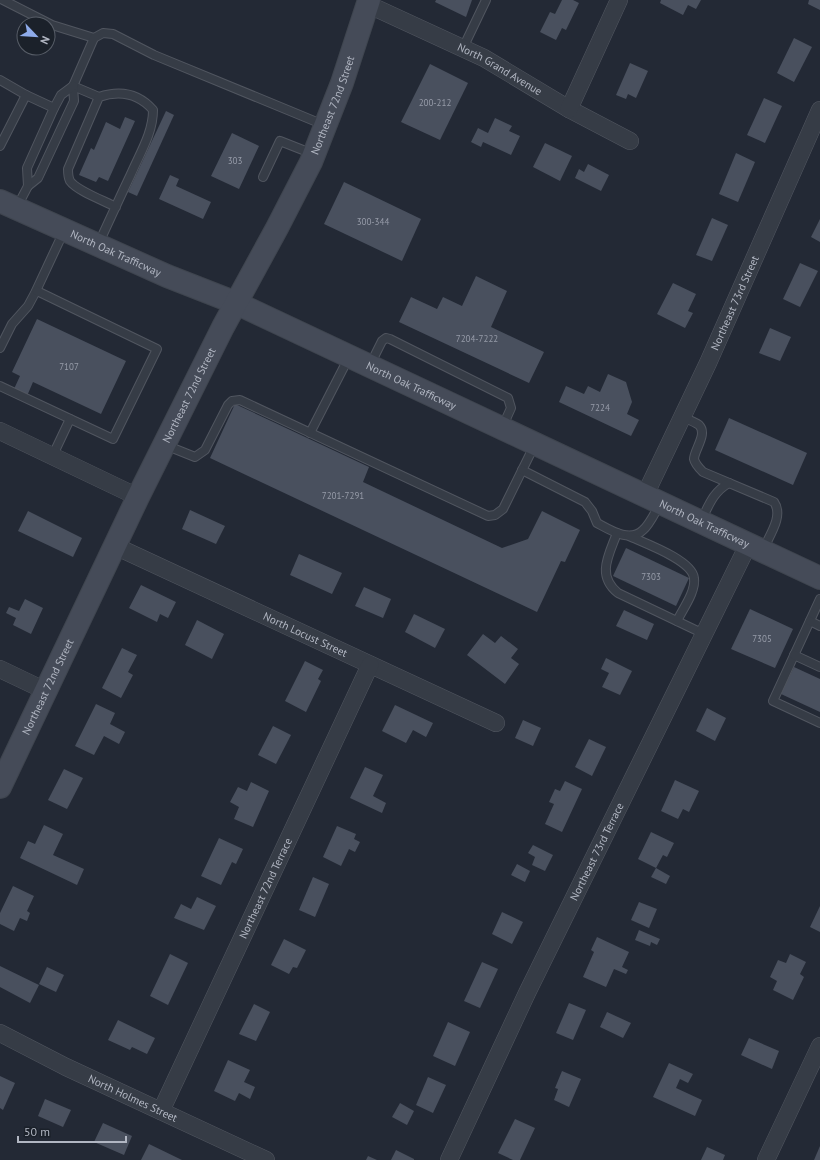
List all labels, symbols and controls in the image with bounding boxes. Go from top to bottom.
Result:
north arrow [16,16,56,56]
text: N [37,34,53,46]
street label: North Grand Avenue [455,40,545,98]
street label: Northeast 72nd Street [308,54,357,157]
house number: 200-212 [419,97,451,108]
house number: 303 [228,155,242,166]
house number: 300-344 [357,216,389,227]
street label: North Oak Trafficway [68,227,164,280]
street label: Northeast 73rd Street [708,253,762,352]
house number: 7204-7222 [456,333,498,344]
street label: Northeast 72nd Street [159,345,219,445]
street label: North Oak Trafficway [364,358,459,413]
house number: 7107 [59,361,79,372]
house number: 7224 [590,402,610,413]
house number: 7201-7291 [322,490,364,501]
street label: North Oak Trafficway [657,496,753,551]
house number: 7303 [641,571,661,582]
street label: North Locust Street [261,609,350,660]
house number: 7305 [752,633,772,644]
street label: Northeast 72nd Street [19,636,77,737]
street label: Northeast 73rd Terrace [567,800,627,903]
street label: Northeast 72nd Terrace [236,835,295,941]
street label: North Holmes Street [86,1071,180,1125]
scale bar [18,1118,126,1144]
text: 50 m [24,1124,50,1139]

